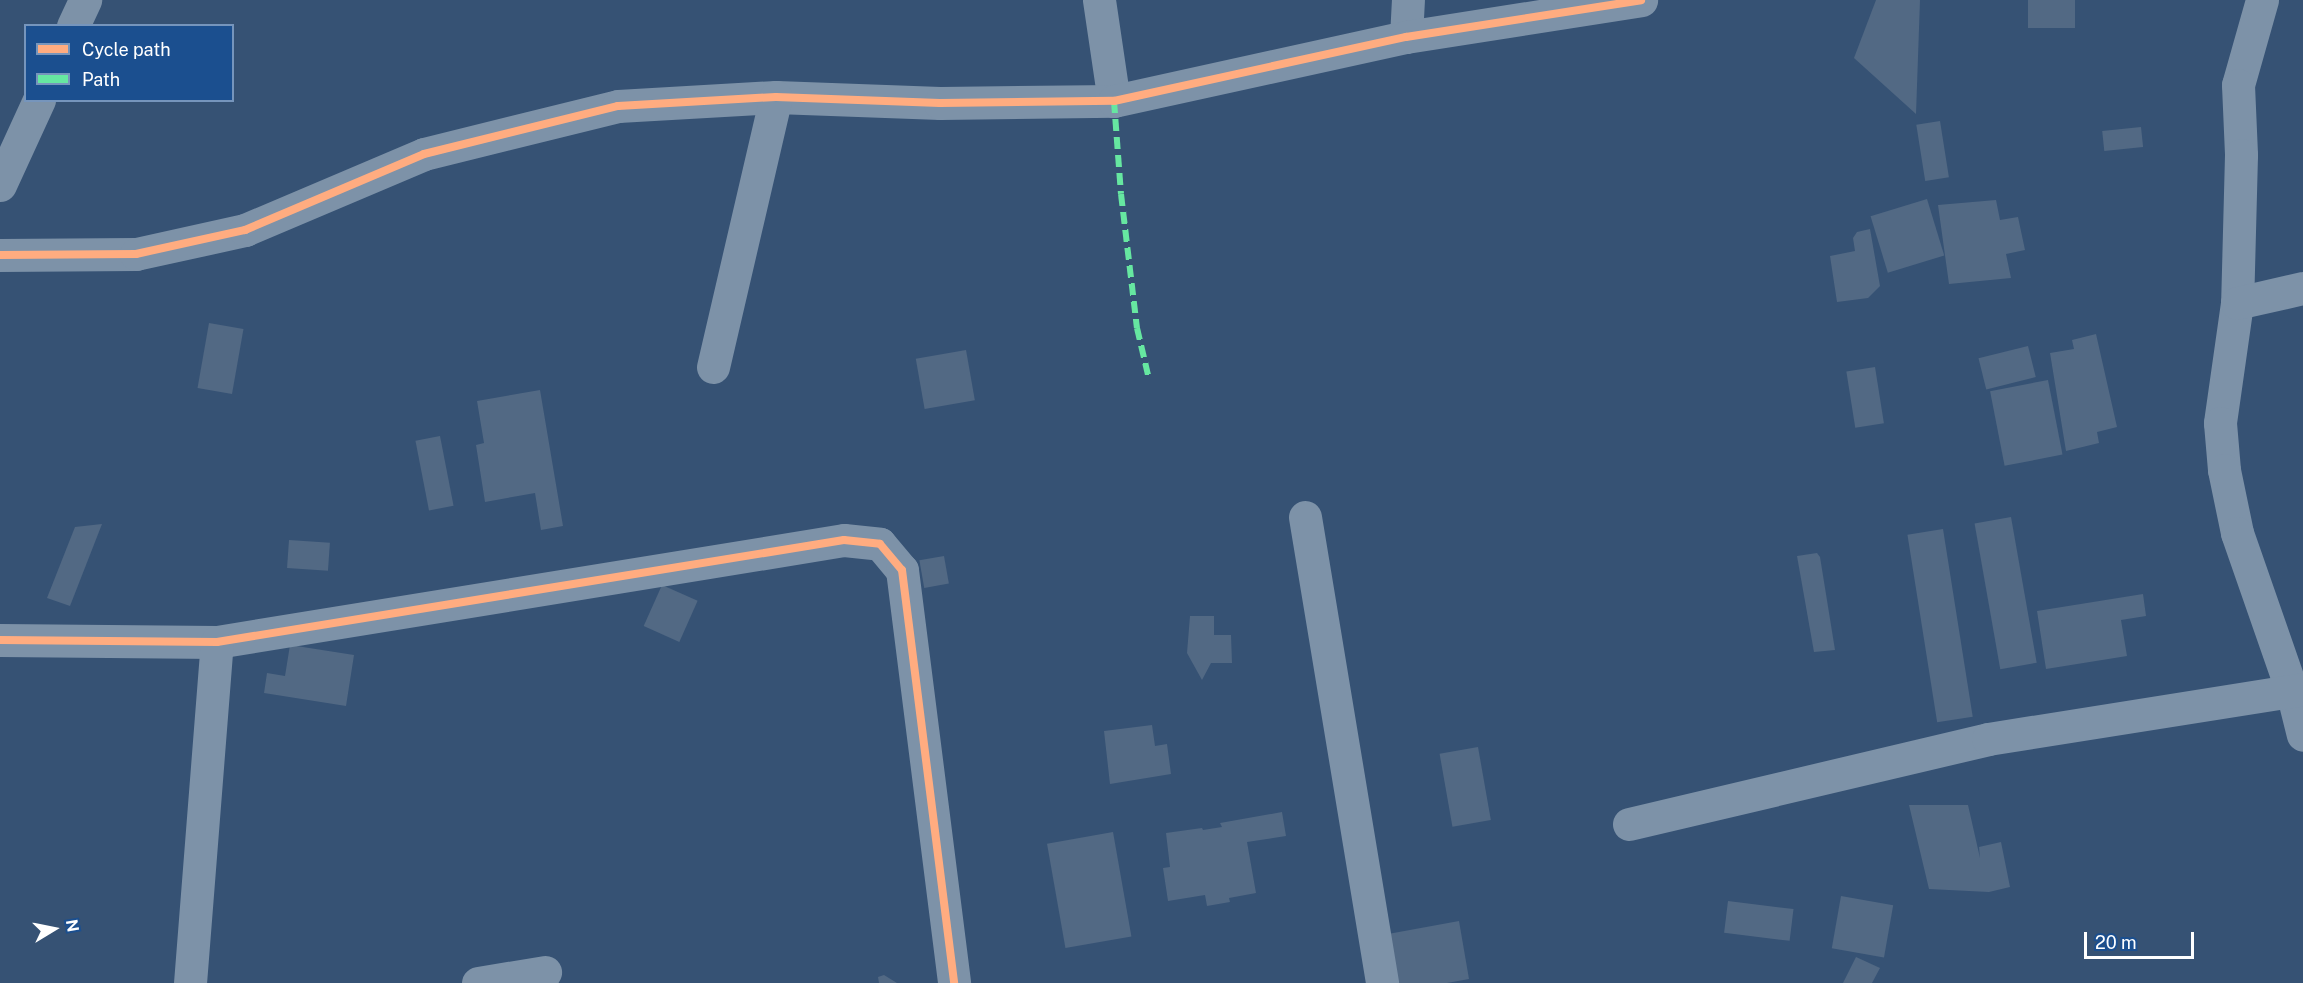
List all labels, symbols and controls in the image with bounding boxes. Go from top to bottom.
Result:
legend [24,24,234,102]
text: Cycle path [82,39,171,60]
text: Path [82,69,120,90]
north arrow [24,899,84,959]
text: N [62,918,83,934]
scale bar [2087,920,2196,958]
text: 20 m [2095,932,2137,953]

